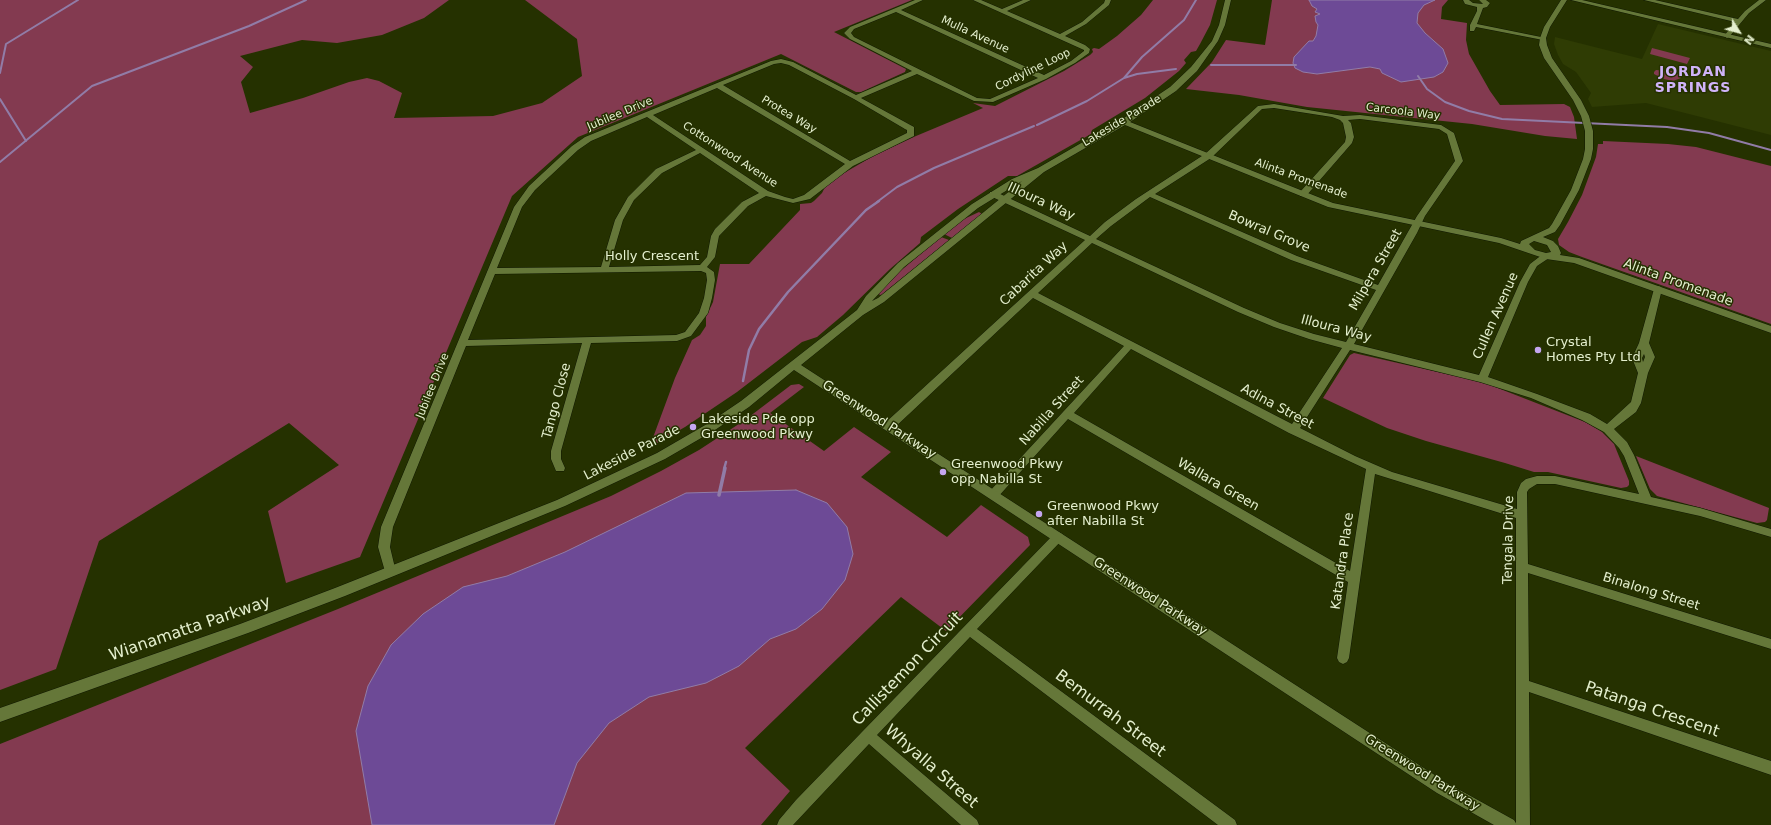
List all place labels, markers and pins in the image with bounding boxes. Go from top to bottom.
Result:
place label: Crystal Homes Pty Ltd [1546,335,1641,366]
marker: Crystal Homes Pty Ltd [1533,345,1543,355]
place label: Lakeside Pde opp Greenwood Pkwy [701,412,815,443]
marker: Lakeside Pde opp Greenwood Pkwy [688,422,698,432]
place label: Greenwood Pkwy opp Nabilla St [951,457,1063,488]
marker: Greenwood Pkwy opp Nabilla St [938,467,948,477]
place label: Greenwood Pkwy after Nabilla St [1047,499,1159,530]
marker: Greenwood Pkwy after Nabilla St [1034,509,1044,519]

